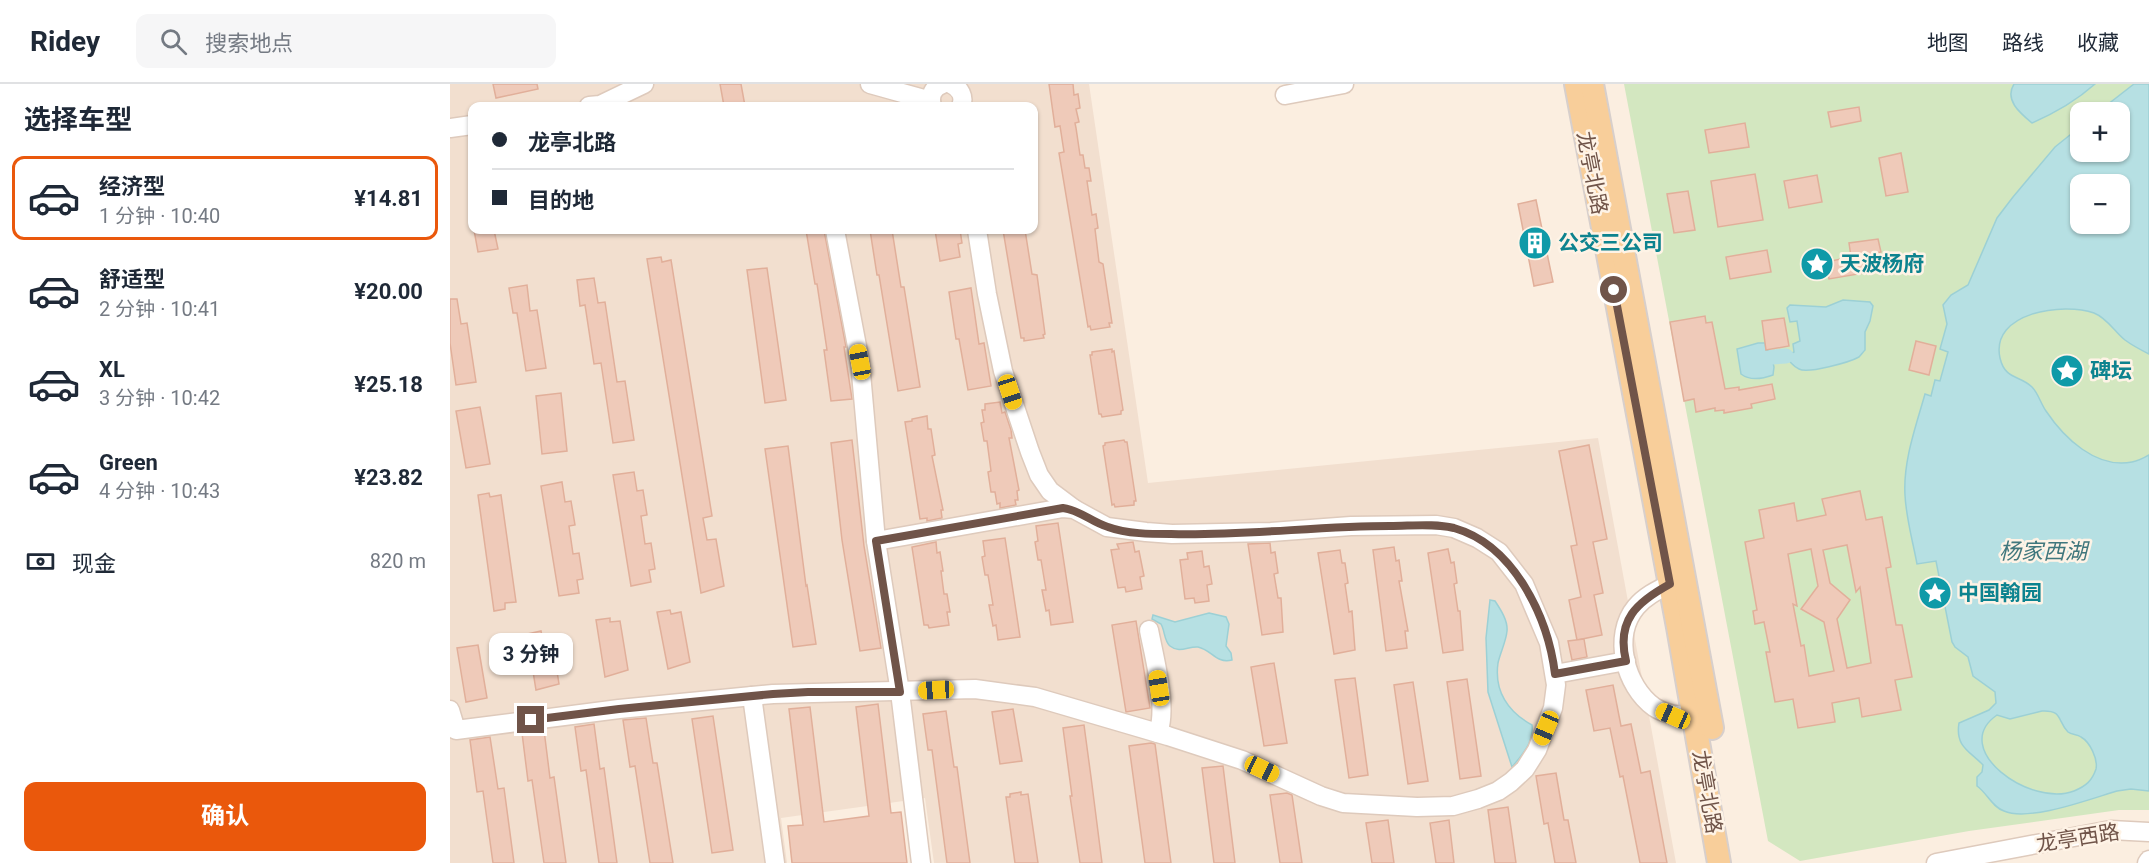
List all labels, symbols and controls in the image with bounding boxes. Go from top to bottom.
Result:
search box [136,14,556,68]
text: Ridey [30,25,100,58]
icon: search [157,25,190,58]
text: 搜索地点 [205,31,293,56]
text: 地图 [1927,31,1969,55]
text: 路线 [2002,31,2044,55]
text: 收藏 [2077,31,2119,55]
map controls [2070,102,2130,234]
button: + [2070,102,2130,162]
text: 选择车型 [24,104,132,136]
street label: 龙亭北路 [1572,129,1612,217]
text: 龙亭北路 [528,130,616,155]
icon: car [27,171,81,225]
text: 经济型 [99,174,165,199]
button: − [2070,174,2130,234]
text: ¥14.81 [354,186,423,211]
text: 目的地 [528,188,594,213]
text: 1 分钟 · 10:40 [99,204,220,228]
building icon: 公交三公司 [1517,225,1553,261]
place label: 公交三公司 [1558,231,1663,255]
place icon: 天波杨府 [1799,246,1835,282]
place label: 天波杨府 [1840,252,1924,276]
icon: car [27,264,81,318]
text: 舒适型 [99,267,165,292]
route start [1600,276,1627,303]
text: ¥20.00 [354,279,423,304]
text: 2 分钟 · 10:41 [99,297,220,321]
car [848,343,872,381]
place icon: 碑坛 [2049,353,2085,389]
icon: car [27,357,81,411]
text: XL [99,357,125,382]
place label: 碑坛 [2090,359,2132,383]
text: ¥25.18 [354,372,423,397]
car [996,372,1024,412]
text: 3 分钟 · 10:42 [99,386,220,410]
icon: car [27,450,81,504]
text: Green [99,450,158,475]
text: ¥23.82 [354,465,423,490]
text: 4 分钟 · 10:43 [99,479,220,503]
water label: 杨家西湖 [1999,539,2090,564]
icon: cash [24,545,57,578]
text: 820 m [370,549,426,573]
text: 现金 [72,551,116,576]
place icon: 中国翰园 [1917,575,1953,611]
place label: 中国翰园 [1958,581,2042,605]
callout: 3 分钟 [489,633,573,675]
text: 3 分钟 [503,642,559,666]
car [1147,669,1171,707]
car [918,680,954,700]
car [1653,700,1693,732]
route end [517,706,544,733]
car [1531,708,1561,748]
street label: 龙亭北路 [1688,749,1726,835]
car [1242,753,1282,785]
button: 确认 [24,782,426,851]
street label: 龙亭西路 [2035,820,2121,856]

